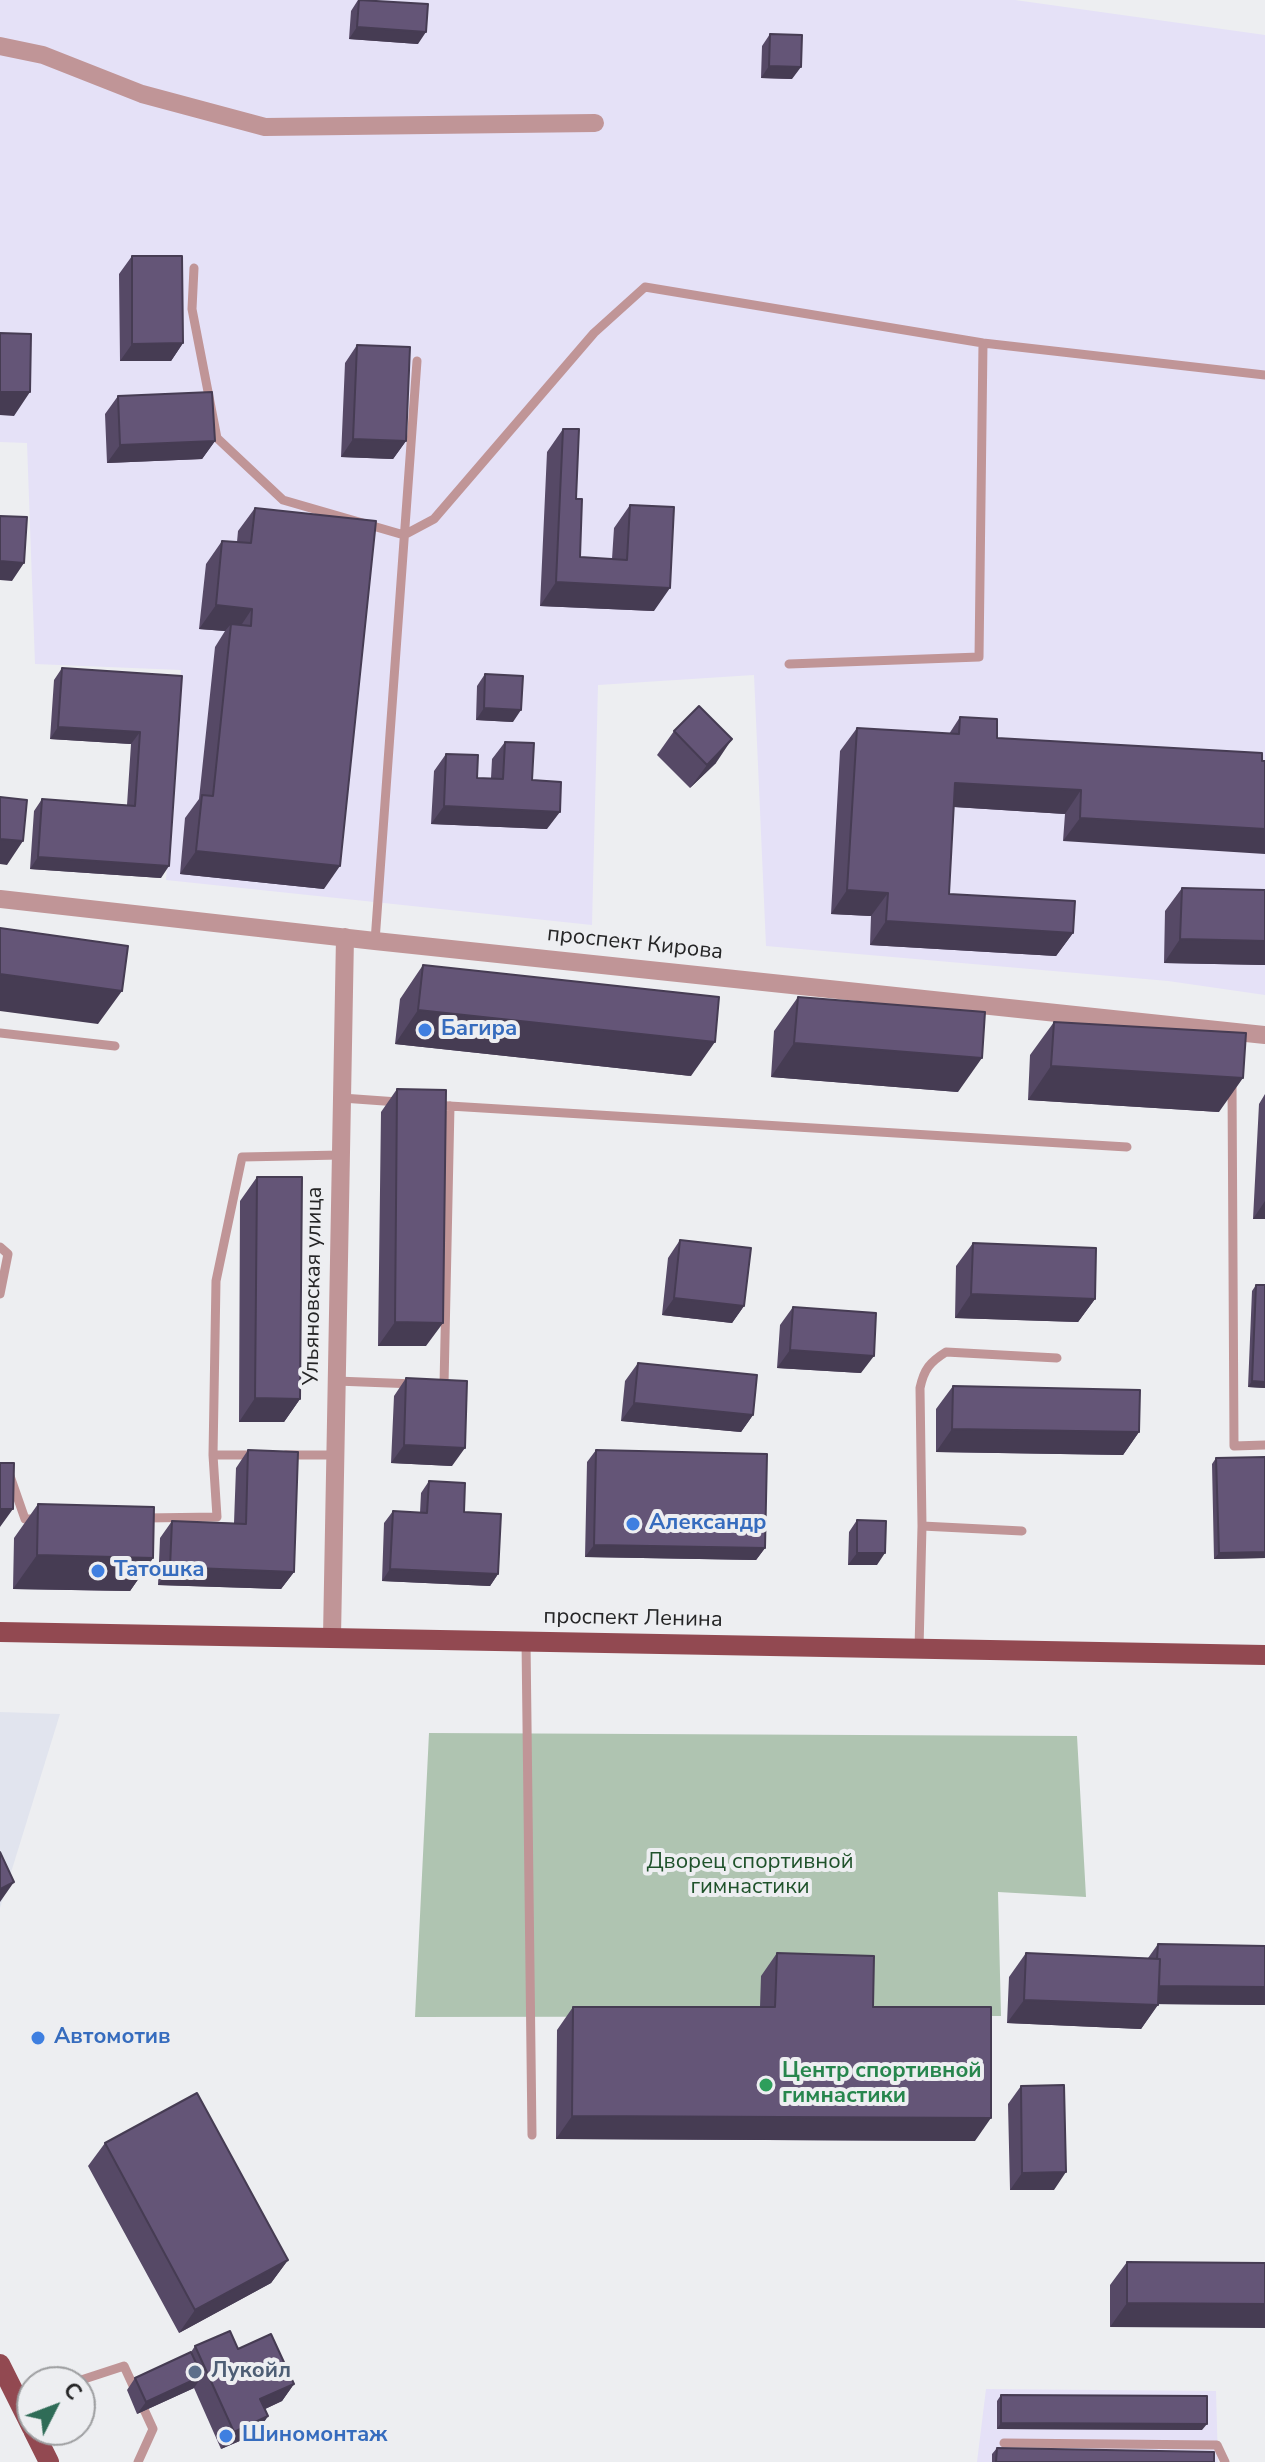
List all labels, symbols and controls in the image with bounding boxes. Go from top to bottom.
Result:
street label: проспект Кирова [546,922,724,966]
place label: Багира [441,1017,517,1043]
marker: Багира [416,1021,434,1039]
street label: Ульяновская улица [299,1186,329,1386]
place label: Александр [649,1511,767,1537]
marker: Александр [624,1515,642,1533]
place label: Татошка [114,1558,205,1584]
marker: Татошка [89,1562,107,1580]
street label: проспект Ленина [543,1604,723,1634]
park label: Дворец спортивной гимнастики [647,1850,853,1902]
place label: Автомотив [54,2025,171,2051]
marker: Автомотив [29,2029,47,2047]
place label: Центр спортивной гимнастики [782,2059,982,2110]
marker: Центр спортивной гимнастики [757,2076,775,2094]
place label: Лукойл [211,2359,291,2385]
marker: Лукойл [186,2363,204,2381]
north arrow [16,2366,96,2446]
text: С [56,2376,88,2407]
place label: Шиномонтаж [242,2423,388,2449]
marker: Шиномонтаж [217,2427,235,2445]

